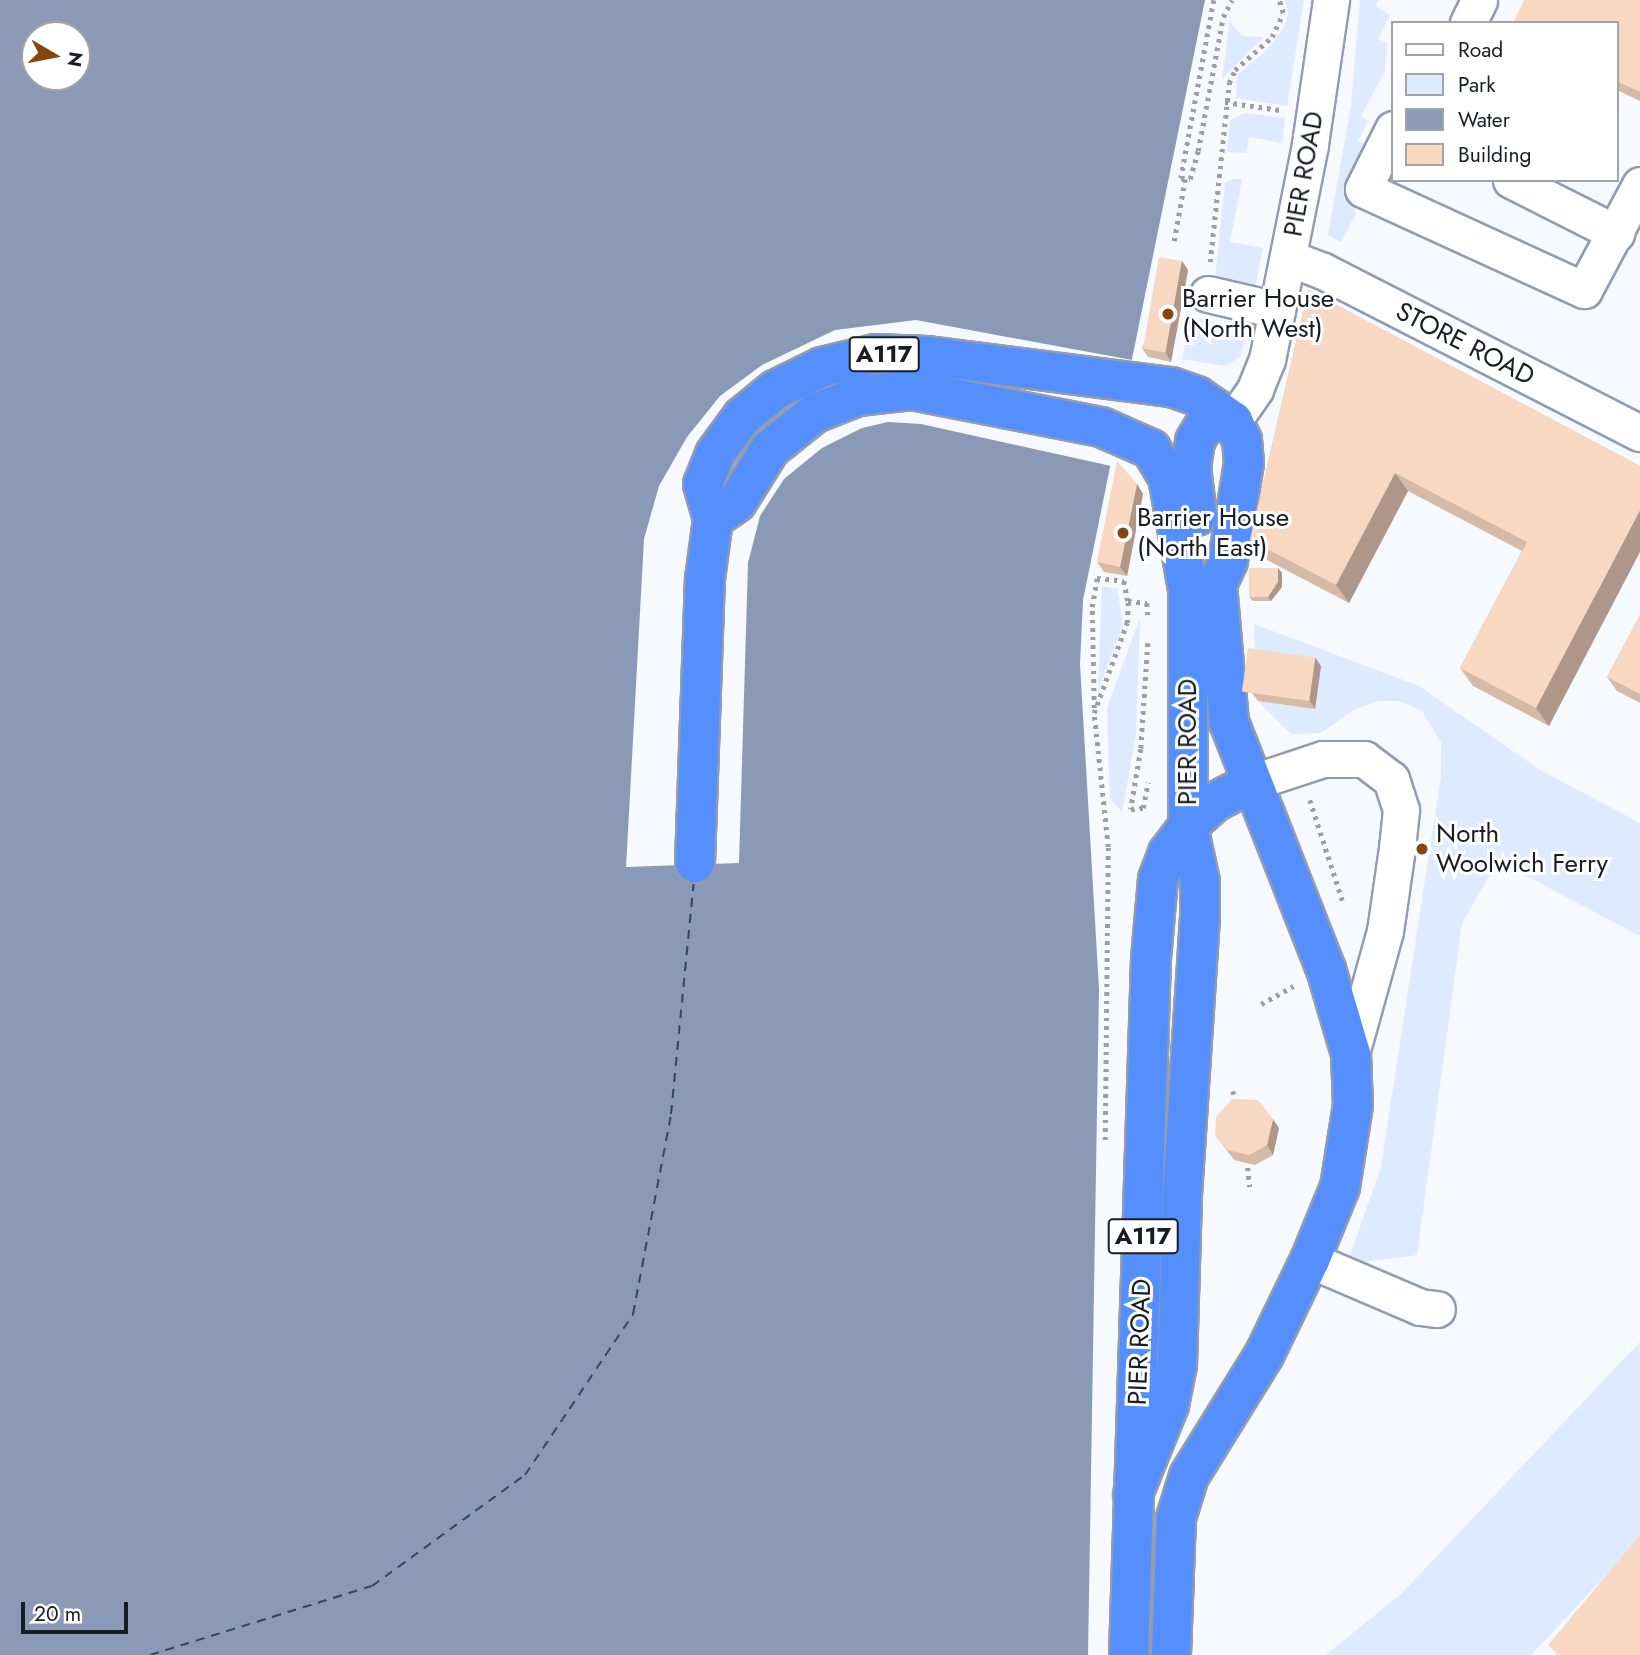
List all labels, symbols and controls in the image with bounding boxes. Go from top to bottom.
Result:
north arrow [21,21,91,91]
legend [1392,21,1619,182]
text: Road [1458,35,1503,65]
text: N [61,50,90,69]
text: Park [1458,70,1495,100]
text: Water [1458,105,1510,135]
street label: PIER ROAD [1278,109,1330,239]
text: Building [1458,140,1531,170]
place label: Barrier House (North West) [1182,283,1334,344]
street label: STORE ROAD [1390,296,1540,392]
marker: Barrier House (North West) [1160,306,1176,322]
road number: A117 [847,334,921,374]
place label: Barrier House (North East) [1137,502,1289,564]
marker: Barrier House (North East) [1115,525,1131,541]
street label: PIER ROAD [1172,679,1204,805]
place label: North Woolwich Ferry [1436,818,1608,880]
marker: North Woolwich Ferry [1414,841,1430,857]
road number: A117 [1106,1216,1180,1256]
street label: PIER ROAD [1122,1278,1158,1406]
scale bar [24,1588,131,1632]
text: 20 m [34,1599,81,1629]

